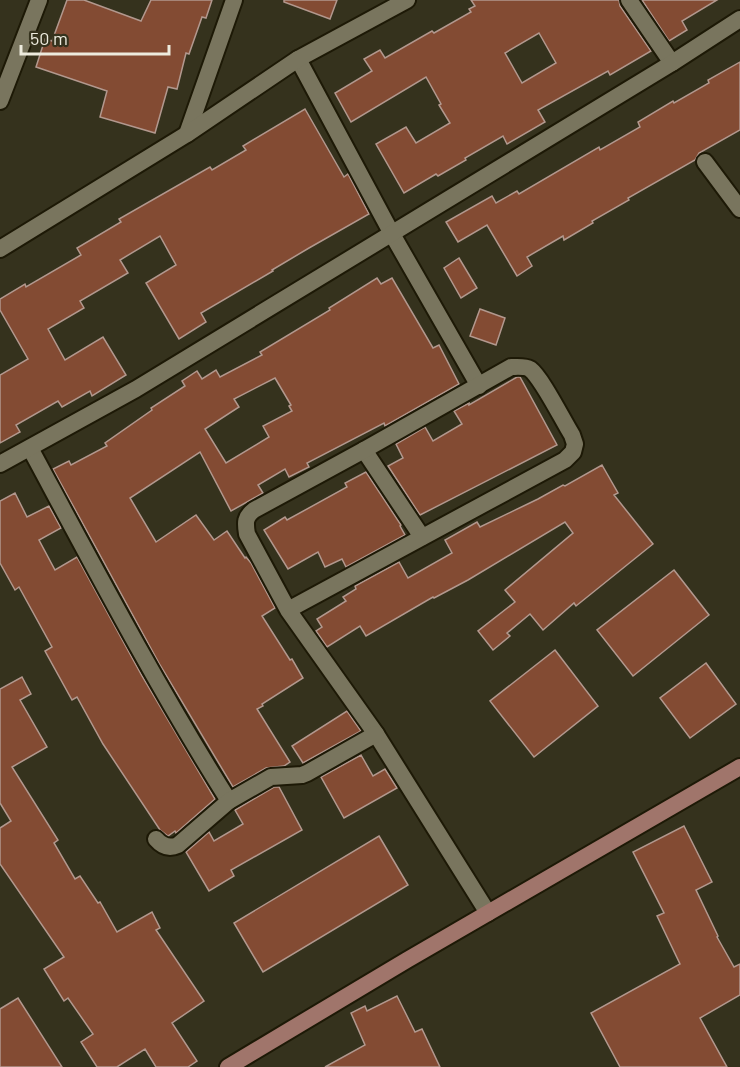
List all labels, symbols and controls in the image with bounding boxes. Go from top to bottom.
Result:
scale bar [21,18,170,56]
text: 50 m [30,27,68,49]

